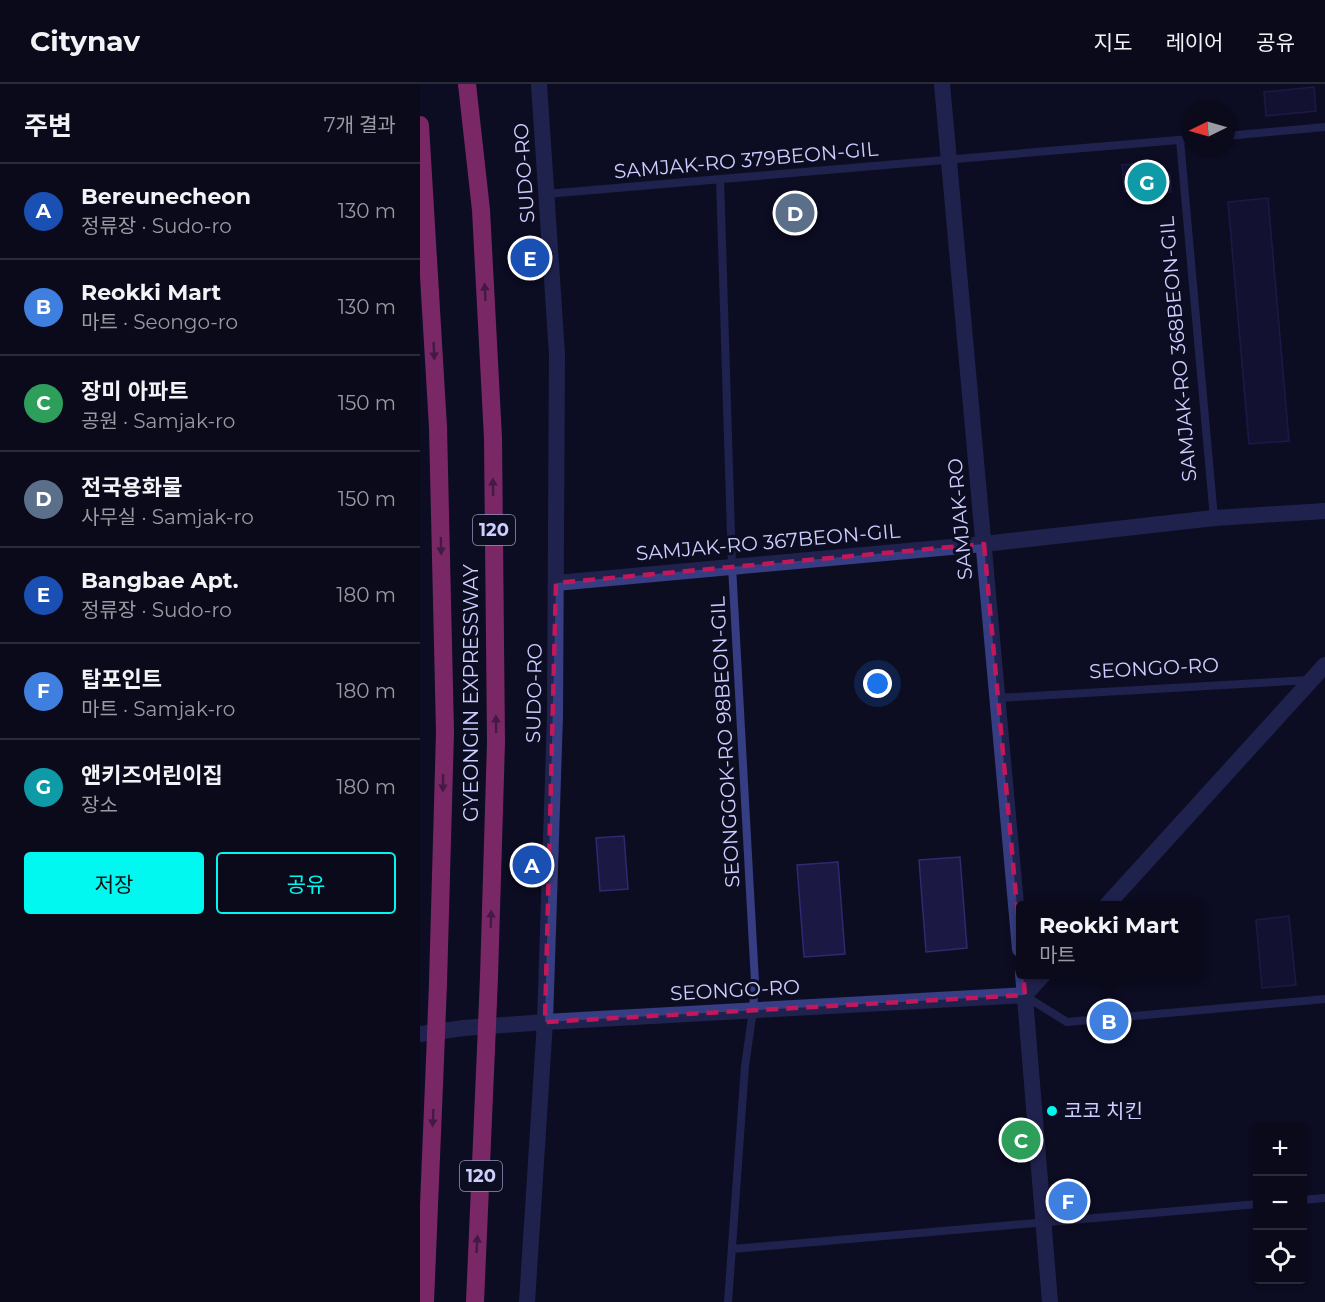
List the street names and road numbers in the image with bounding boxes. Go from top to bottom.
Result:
street label: SUDO-RO [509,122,539,224]
street label: SAMJAK-RO 379BEON-GIL [613,136,879,184]
street label: SAMJAK-RO 368BEON-GIL [1154,215,1202,483]
street label: SAMJAK-RO [943,457,977,581]
road number: 120 [473,515,515,545]
street label: SAMJAK-RO 367BEON-GIL [635,518,901,566]
street label: GYEONGIN EXPRESSWAY [459,564,483,822]
street label: SEONGGOK-RO 98BEON-GIL [705,596,745,888]
street label: SUDO-RO [521,643,547,743]
street label: SEONGO-RO [1088,653,1220,683]
street label: SEONGO-RO [669,975,801,1005]
road number: 120 [460,1161,502,1191]

